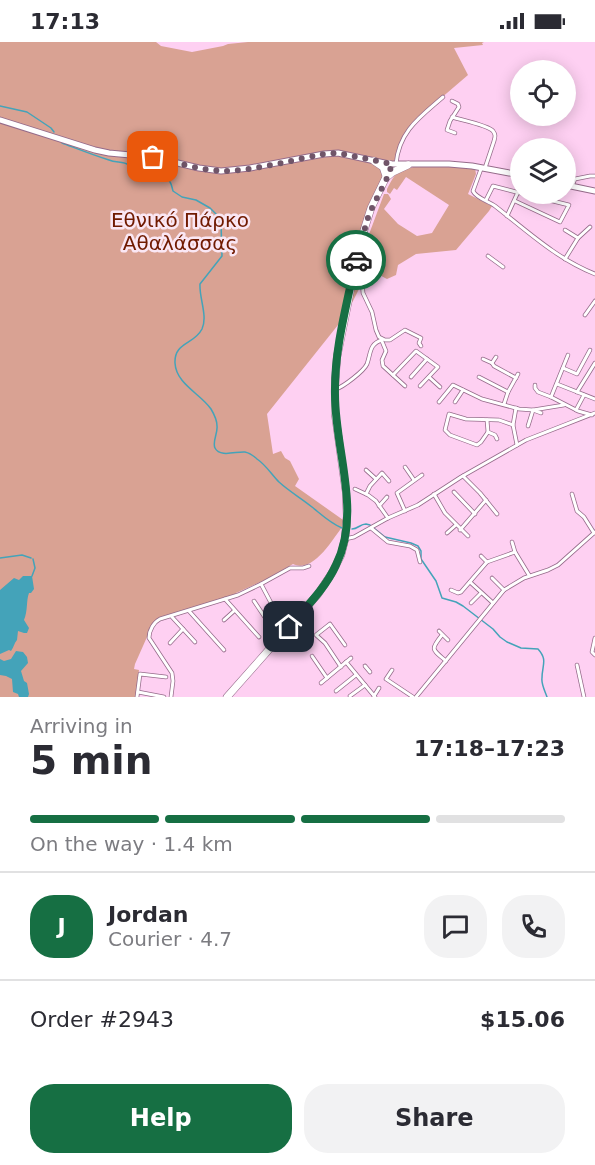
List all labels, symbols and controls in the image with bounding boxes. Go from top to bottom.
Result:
text: 17:13 [30,9,100,34]
map controls [510,60,576,204]
button: locate [510,60,576,126]
pin [127,131,178,182]
button: layers [510,138,576,204]
icon: bag [136,140,169,173]
park label: Εθνικό Πάρκο Αθαλάσσας [111,208,249,255]
courier [326,230,386,290]
icon: car [340,244,373,277]
pin [263,601,314,652]
icon: home [272,610,305,643]
text: Arriving in [30,714,133,738]
text: 17:18–17:23 [414,736,565,761]
text: 5 min [30,738,152,783]
text: On the way · 1.4 km [30,832,233,856]
button: chat [424,895,487,958]
button: phone [502,895,565,958]
text: Jordan [108,902,188,927]
text: J [57,914,66,939]
text: Courier · 4.7 [108,927,232,951]
text: Order #2943 [30,1007,174,1032]
text: $15.06 [480,1007,565,1032]
button: Help [30,1084,292,1153]
button: Share [304,1084,565,1153]

